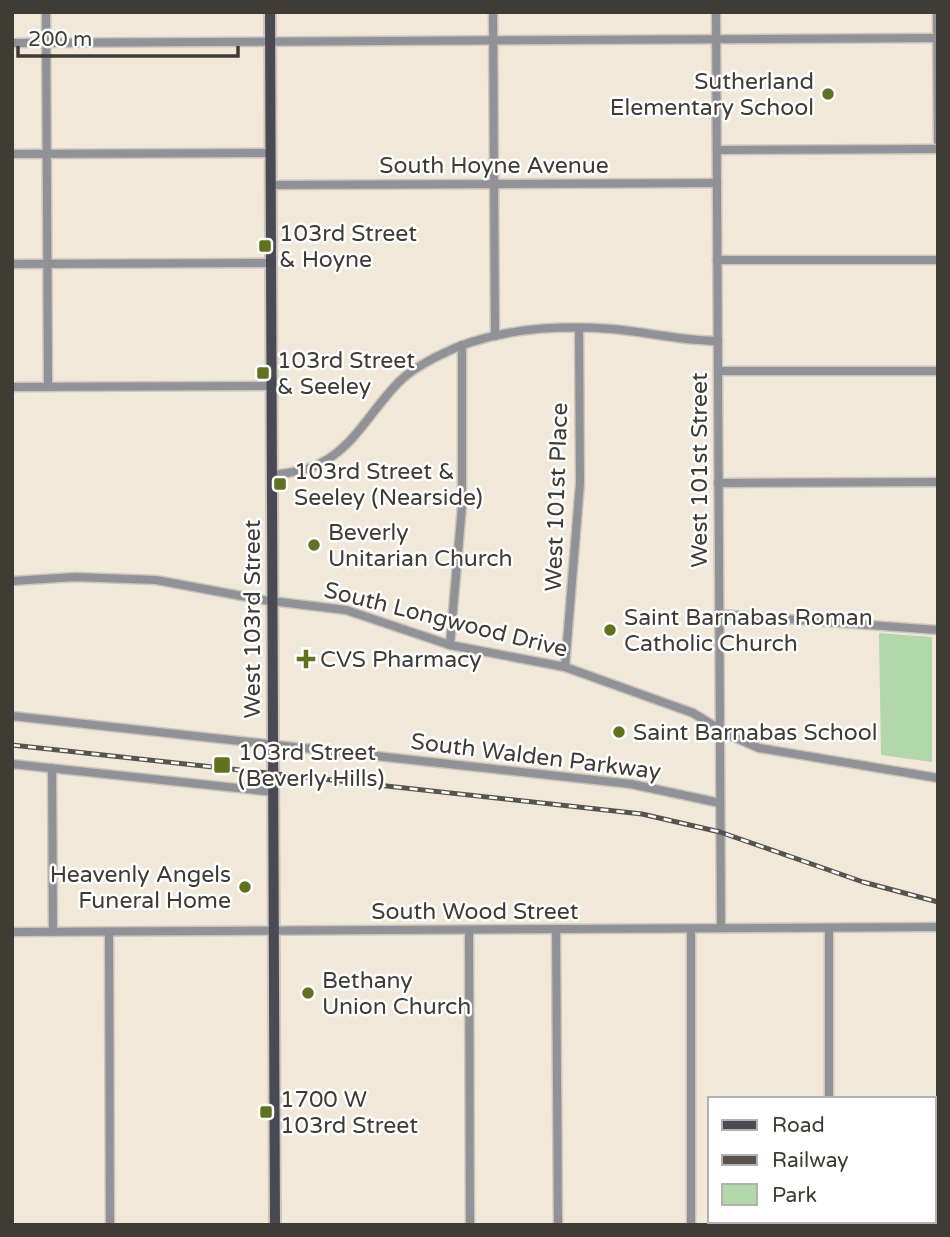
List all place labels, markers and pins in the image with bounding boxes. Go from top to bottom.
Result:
place label: Sutherland Elementary School [610,68,814,122]
marker: Sutherland Elementary School [820,86,836,102]
place label: 103rd Street & Hoyne [279,220,417,274]
marker: 103rd Street & Hoyne [257,238,273,254]
place label: 103rd Street & Seeley [277,347,415,401]
marker: 103rd Street & Seeley [255,365,271,381]
place label: 103rd Street & Seeley (Nearside) [294,458,483,512]
marker: 103rd Street & Seeley (Nearside) [272,476,288,492]
place label: Beverly Unitarian Church [328,519,513,573]
marker: Beverly Unitarian Church [306,537,322,553]
place label: Saint Barnabas Roman Catholic Church [624,604,873,658]
marker: Saint Barnabas Roman Catholic Church [602,622,618,638]
place label: CVS Pharmacy [320,646,482,674]
marker: CVS Pharmacy [298,651,314,667]
place label: Saint Barnabas School [633,719,878,747]
marker: Saint Barnabas School [611,724,627,740]
place label: 103rd Street (Beverly Hills) [238,739,384,793]
marker: 103rd Street (Beverly Hills) [212,755,232,775]
place label: Heavenly Angels Funeral Home [50,861,231,915]
marker: Heavenly Angels Funeral Home [237,879,253,895]
place label: Bethany Union Church [322,967,471,1021]
marker: Bethany Union Church [300,985,316,1001]
place label: 1700 W 103rd Street [280,1086,418,1140]
marker: 1700 W 103rd Street [258,1104,274,1120]

